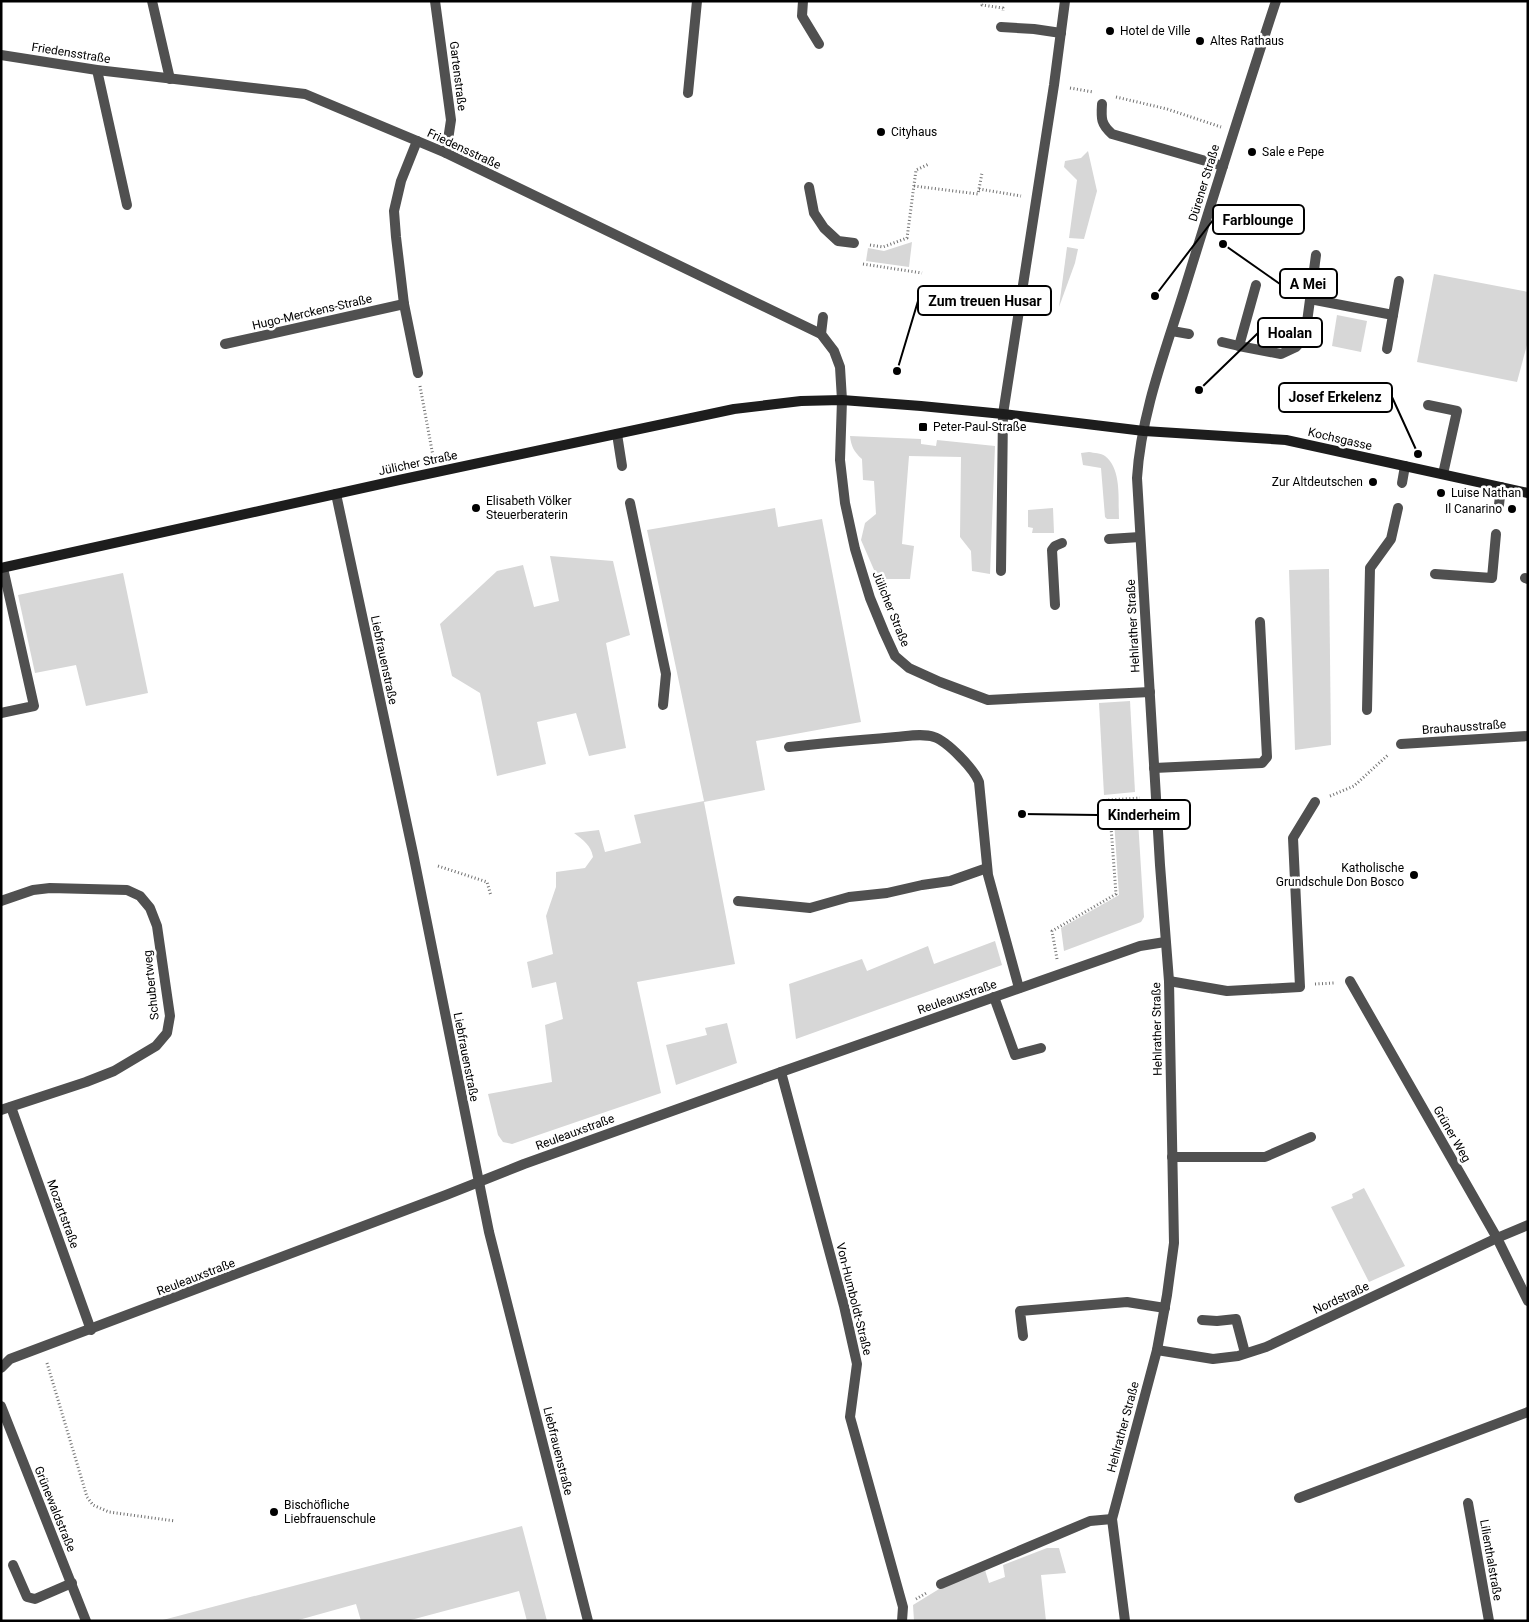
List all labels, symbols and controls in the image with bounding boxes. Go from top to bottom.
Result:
place label: Hotel de Ville [1120,24,1190,38]
marker: Hotel de Ville [1104,25,1116,37]
place label: Altes Rathaus [1210,34,1284,48]
marker: Altes Rathaus [1194,35,1206,47]
street label: Friedensstraße [31,40,111,66]
street label: Gartenstraße [447,40,469,112]
place label: Cityhaus [891,125,937,139]
street label: Friedensstraße [425,126,503,172]
marker: Cityhaus [875,126,887,138]
street label: Dürener Straße [1186,143,1222,223]
place label: Sale e Pepe [1262,145,1324,159]
marker: Sale e Pepe [1246,146,1258,158]
callout: Farblounge [1213,205,1304,234]
text: Farblounge [1223,212,1294,228]
callout: A Mei [1280,269,1337,298]
text: A Mei [1290,276,1326,292]
callout: Zum treuen Husar [918,286,1051,315]
street label: Hugo-Merckens-Straße [251,291,373,333]
text: Zum treuen Husar [928,293,1042,309]
callout: Hoalan [1258,318,1322,347]
text: Hoalan [1268,325,1312,341]
callout: Josef Erkelenz [1279,383,1392,412]
text: Josef Erkelenz [1288,389,1382,405]
place label: Peter-Paul-Straße [933,420,1026,434]
marker: Peter-Paul-Straße [917,421,929,433]
street label: Kochsgasse [1307,425,1373,453]
street label: Jülicher Straße [377,448,459,478]
place label: Zur Altdeutschen [1272,475,1363,489]
marker: Zur Altdeutschen [1367,476,1379,488]
place label: Luise Nathan [1451,486,1521,500]
marker: Luise Nathan [1435,487,1447,499]
place label: Elisabeth Völker Steuerberaterin [486,494,572,522]
marker: Elisabeth Völker Steuerberaterin [470,502,482,514]
place label: Il Canarino [1445,502,1502,516]
marker: Il Canarino [1506,503,1518,515]
street label: Jülicher Straße [869,569,913,649]
street label: Hehlrather Straße [1124,579,1142,673]
street label: Liebfrauenstraße [368,614,400,706]
street label: Brauhausstraße [1421,717,1507,737]
callout: Kinderheim [1098,800,1190,829]
text: Kinderheim [1108,807,1180,823]
place label: Katholische Grundschule Don Bosco [1276,861,1404,889]
marker: Katholische Grundschule Don Bosco [1408,869,1420,881]
street label: Schubertweg [140,949,162,1021]
street label: Reuleauxstraße [916,977,998,1017]
street label: Hehlrather Straße [1149,982,1165,1076]
street label: Liebfrauenstraße [450,1011,482,1103]
street label: Grüner Weg [1430,1103,1474,1165]
street label: Reuleauxstraße [534,1111,616,1153]
street label: Mozartstraße [44,1178,82,1250]
street label: Von-Humboldt-Straße [833,1241,875,1357]
street label: Reuleauxstraße [155,1256,237,1298]
street label: Nordstraße [1311,1279,1371,1317]
street label: Hehlrather Straße [1104,1380,1142,1474]
street label: Liebfrauenstraße [540,1405,576,1497]
street label: Grünewaldstraße [31,1464,79,1554]
place label: Bischöfliche Liebfrauenschule [284,1498,376,1526]
marker: Bischöfliche Liebfrauenschule [268,1506,280,1518]
street label: Lilienthalstraße [1477,1518,1505,1602]

